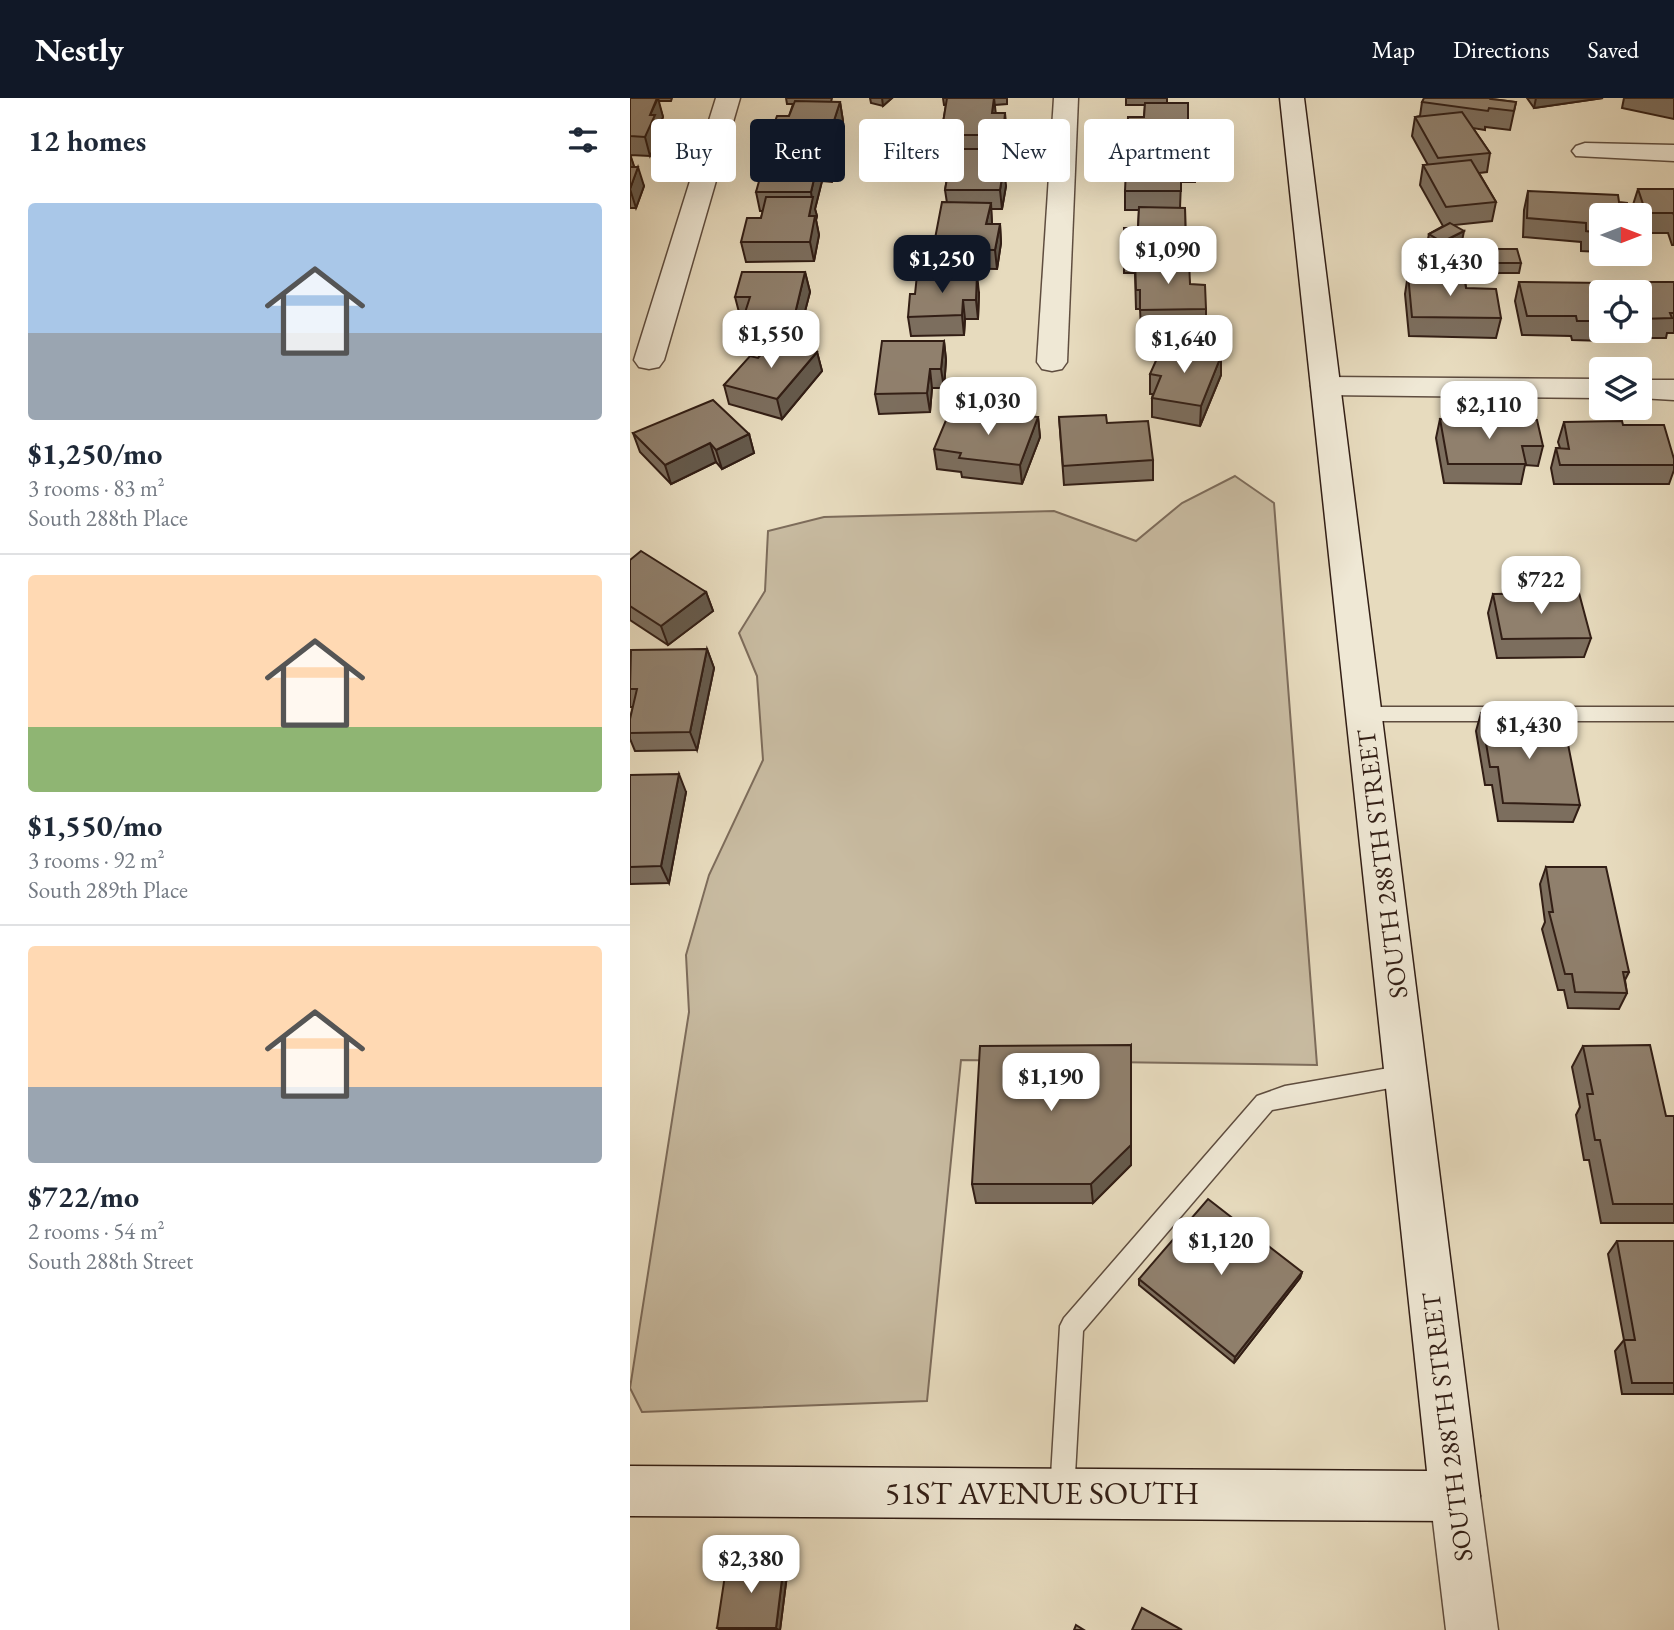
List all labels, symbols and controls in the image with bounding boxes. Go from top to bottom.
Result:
text: Nestly [35,28,124,71]
text: Map [1372,34,1415,65]
text: Directions [1453,34,1550,65]
text: Saved [1588,34,1639,65]
chip: Buy [651,119,736,182]
chip: Rent [750,119,845,182]
chip: Filters [859,119,964,182]
chip: New [978,119,1070,182]
chip: Apartment [1084,119,1234,182]
text: 12 homes [28,121,146,160]
icon: filters [564,121,602,159]
north arrow [1589,203,1652,266]
map controls [1589,203,1652,420]
pin: $1,090 [1111,226,1225,286]
text: $1,090 [1136,234,1200,264]
pin: $1,250 [885,236,999,295]
pin: $1,430 [1393,238,1507,298]
text: $1,250 [910,243,974,273]
text: $1,430 [1418,246,1482,276]
icon: home [252,248,378,374]
button: locate [1589,280,1652,343]
pin: $1,550 [714,310,828,370]
pin: $1,640 [1127,316,1241,375]
text: $1,550 [739,318,803,348]
text: $1,640 [1152,323,1216,353]
button: layers [1589,357,1652,420]
pin: $1,030 [931,378,1045,437]
pin: $2,110 [1432,382,1546,441]
text: $1,030 [956,385,1020,415]
text: $2,110 [1457,389,1521,419]
text: $1,250/mo [28,434,162,473]
text: 3 rooms · 83 m² [28,473,165,503]
text: South 288th Place [28,503,188,533]
pin: $722 [1500,556,1582,616]
text: $722 [1517,564,1565,594]
icon: home [252,620,378,746]
pin: $1,430 [1472,702,1586,761]
text: $1,430 [1497,709,1561,739]
street label: SOUTH 288TH STREET [1349,727,1415,1000]
text: $1,550/mo [28,806,162,845]
text: 3 rooms · 92 m² [28,845,165,875]
text: South 289th Place [28,875,188,905]
icon: home [252,991,378,1117]
pin: $1,190 [994,1054,1108,1113]
text: $1,190 [1019,1061,1083,1091]
text: $722/mo [28,1177,139,1216]
text: 2 rooms · 54 m² [28,1216,165,1246]
pin: $1,120 [1164,1218,1278,1277]
text: $1,120 [1189,1225,1253,1255]
text: South 288th Street [28,1246,193,1276]
street label: SOUTH 288TH STREET [1414,1290,1480,1563]
street label: 51ST AVENUE SOUTH [885,1472,1199,1514]
pin: $2,380 [694,1536,808,1595]
text: $2,380 [719,1543,783,1573]

